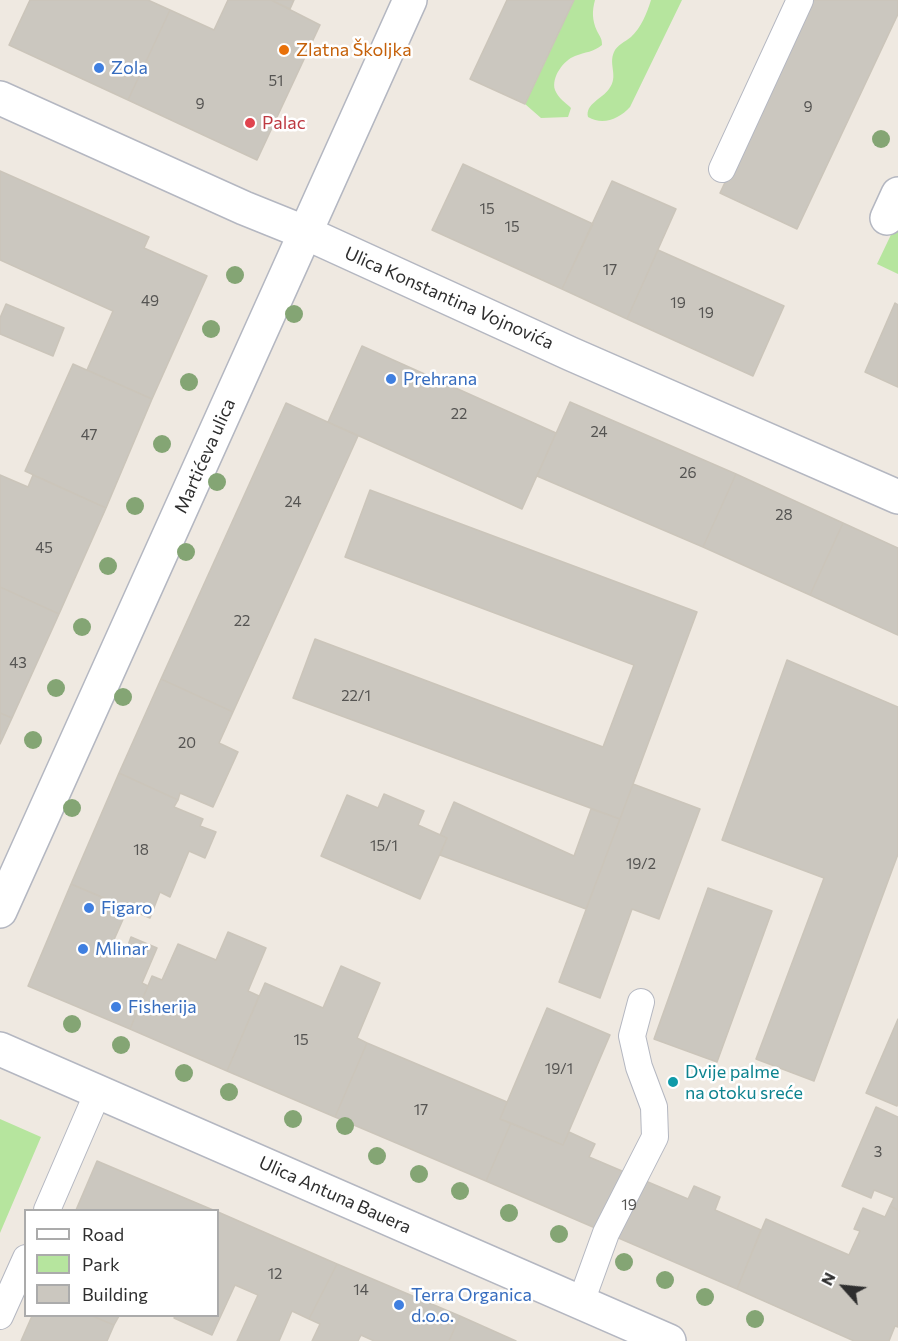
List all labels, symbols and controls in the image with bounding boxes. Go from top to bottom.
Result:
place label: Zlatna Školjka [296,39,412,61]
marker: Zlatna Školjka [277,43,291,57]
place label: Zola [111,57,148,79]
marker: Zola [92,61,106,75]
house number: 51 [268,72,284,90]
house number: 9 [195,95,205,113]
house number: 9 [803,98,813,116]
place label: Palac [262,112,306,134]
marker: Palac [243,116,257,130]
house number: 15 [479,200,495,218]
house number: 15 [504,218,520,236]
street label: Ulica Konstantina Vojnovića [341,242,557,354]
house number: 17 [603,261,617,279]
house number: 49 [141,292,159,310]
house number: 19 [670,294,686,312]
house number: 19 [698,304,714,322]
place label: Prehrana [403,368,477,390]
marker: Prehrana [384,372,398,386]
street label: Martićeva ulica [170,395,240,517]
house number: 22 [451,405,467,423]
house number: 24 [590,423,608,441]
house number: 47 [81,426,97,444]
house number: 26 [679,464,697,482]
house number: 24 [284,493,302,511]
house number: 28 [775,506,793,524]
house number: 45 [35,539,53,557]
house number: 22 [234,612,250,630]
house number: 43 [9,654,27,672]
house number: 22/1 [341,687,371,705]
house number: 20 [178,734,196,752]
house number: 15/1 [370,837,398,855]
house number: 18 [133,841,149,859]
house number: 19/2 [626,855,656,873]
place label: Figaro [101,897,153,919]
marker: Figaro [82,901,96,915]
place label: Mlinar [95,938,148,960]
marker: Mlinar [76,942,90,956]
place label: Fisherija [128,996,197,1018]
marker: Fisherija [109,1000,123,1014]
house number: 15 [293,1031,309,1049]
house number: 19/1 [545,1060,573,1078]
place label: Dvije palme na otoku sreće [685,1061,803,1104]
marker: Dvije palme na otoku sreće [666,1075,680,1089]
house number: 17 [414,1101,428,1119]
house number: 3 [874,1143,882,1161]
street label: Ulica Antuna Bauera [255,1152,415,1238]
house number: 19 [621,1196,637,1214]
legend [24,1209,219,1317]
text: Road [82,1223,124,1245]
text: Park [82,1253,120,1275]
north arrow [814,1257,874,1317]
house number: 12 [268,1265,282,1283]
text: N [816,1269,839,1288]
house number: 14 [353,1281,369,1299]
text: Building [82,1283,148,1305]
place label: Terra Organica d.o.o. [411,1284,532,1326]
marker: Terra Organica d.o.o. [392,1298,406,1312]

